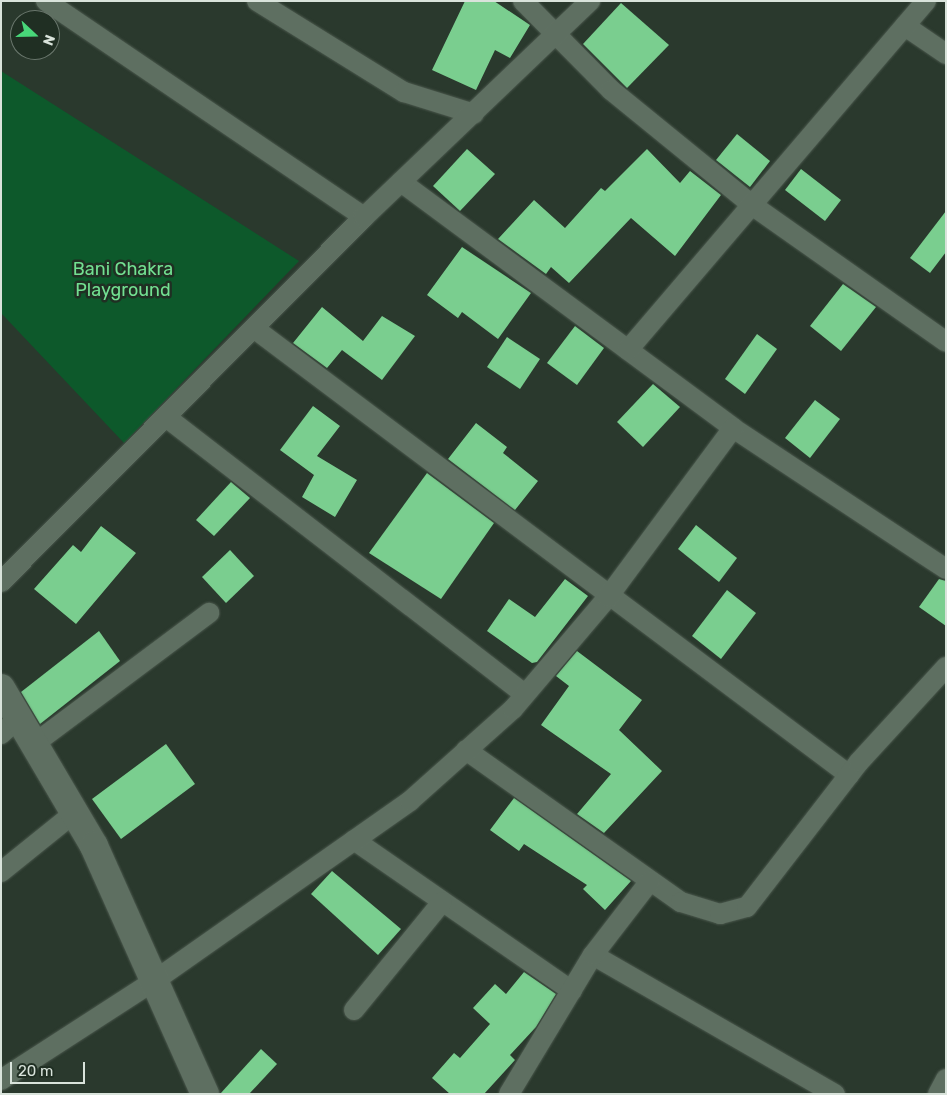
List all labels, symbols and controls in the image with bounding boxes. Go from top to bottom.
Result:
north arrow [10,10,60,60]
text: N [39,32,58,48]
park label: Bani Chakra Playground [73,259,173,302]
scale bar [12,1052,88,1084]
text: 20 m [18,1062,53,1080]

